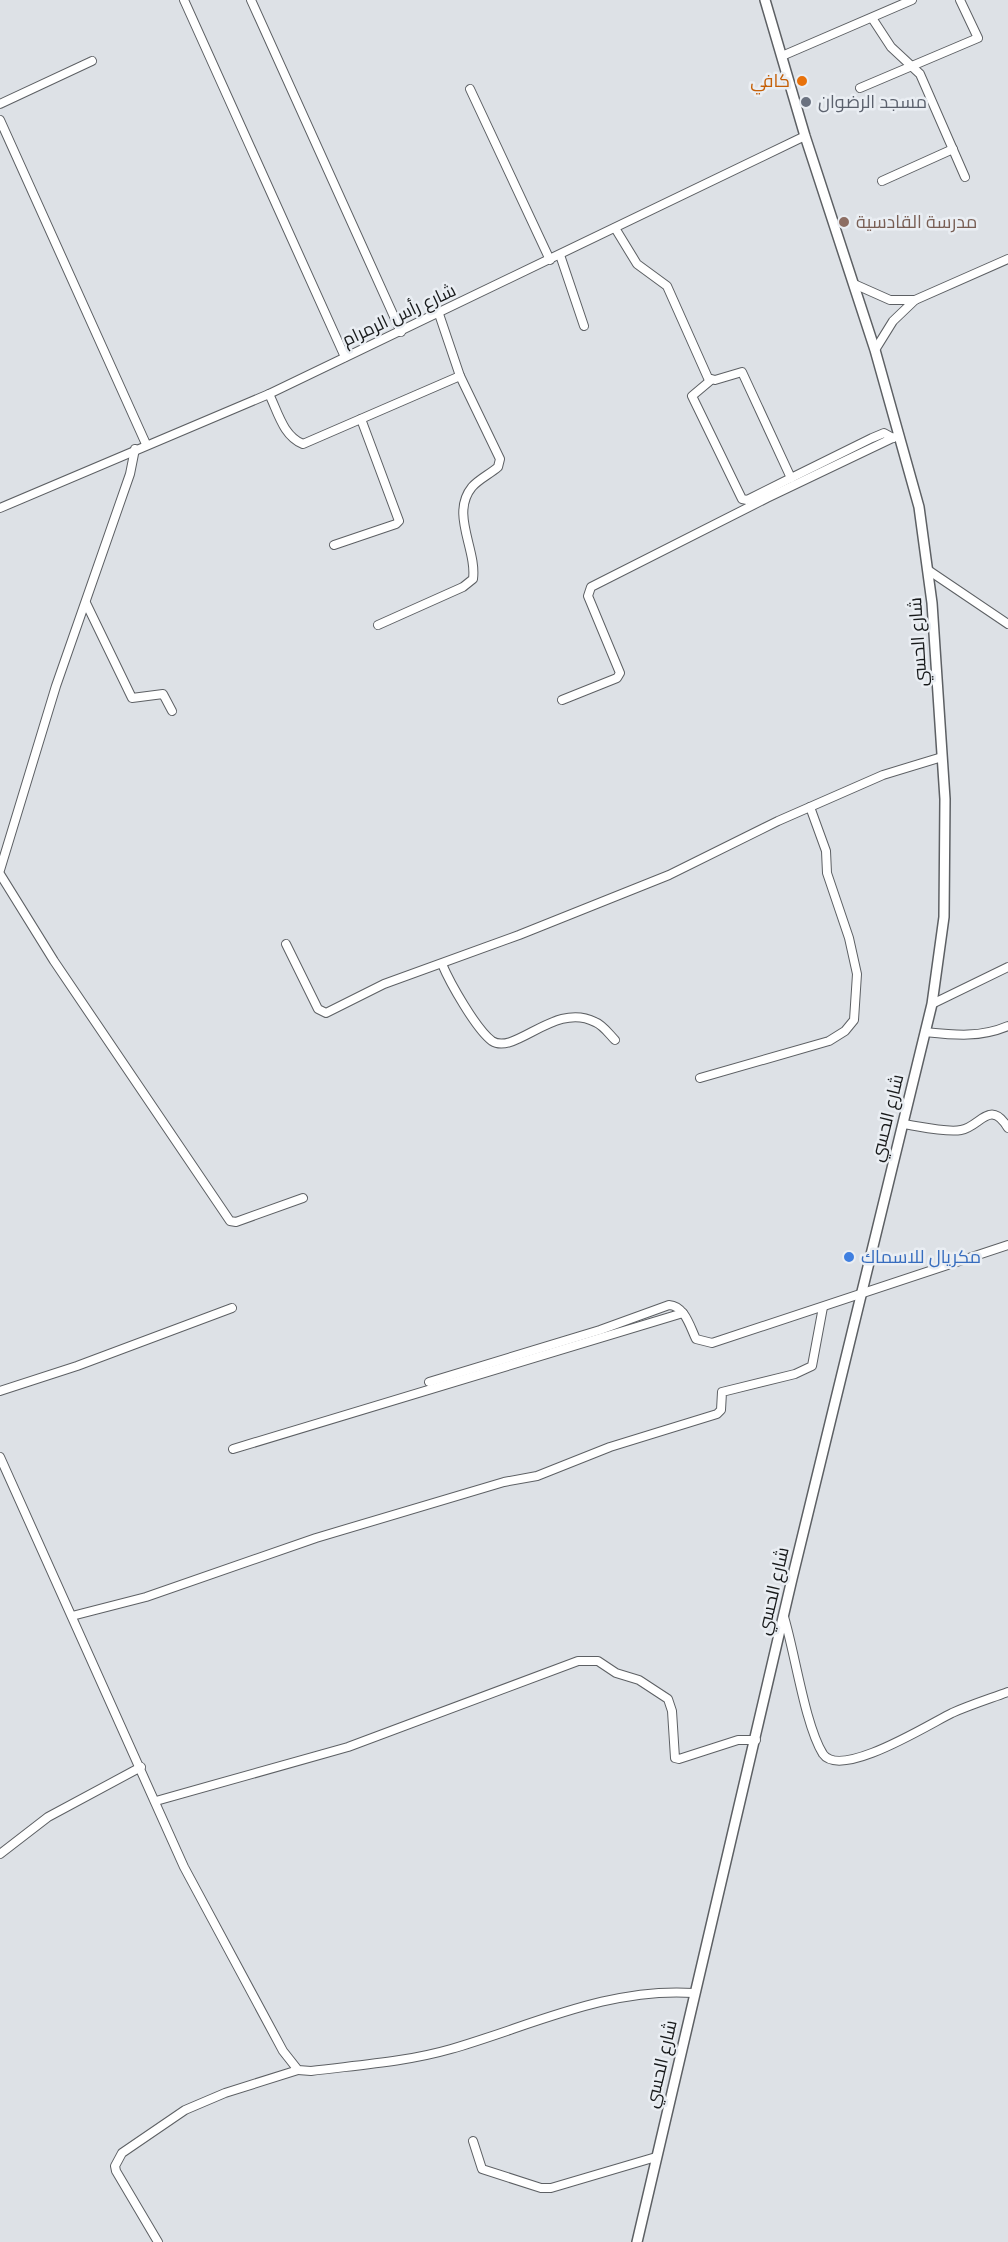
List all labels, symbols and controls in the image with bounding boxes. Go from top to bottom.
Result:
place label: كافي [750,71,790,95]
marker: كافي [795,74,809,88]
place label: مسجد الرضوان [818,92,927,115]
marker: مسجد الرضوان [799,95,813,109]
place label: مدرسة القادسية [856,212,977,235]
marker: مدرسة القادسية [837,215,851,229]
street label: شارع رأس الرمرام [339,279,460,353]
street label: شارع الحسي [905,597,934,687]
street label: شارع الحسي [866,1072,910,1165]
place label: مكريال للاسماك [861,1247,981,1270]
marker: مكريال للاسماك [842,1250,856,1264]
street label: شارع الحسي [753,1545,796,1637]
street label: شارع الحسي [641,2018,684,2110]

